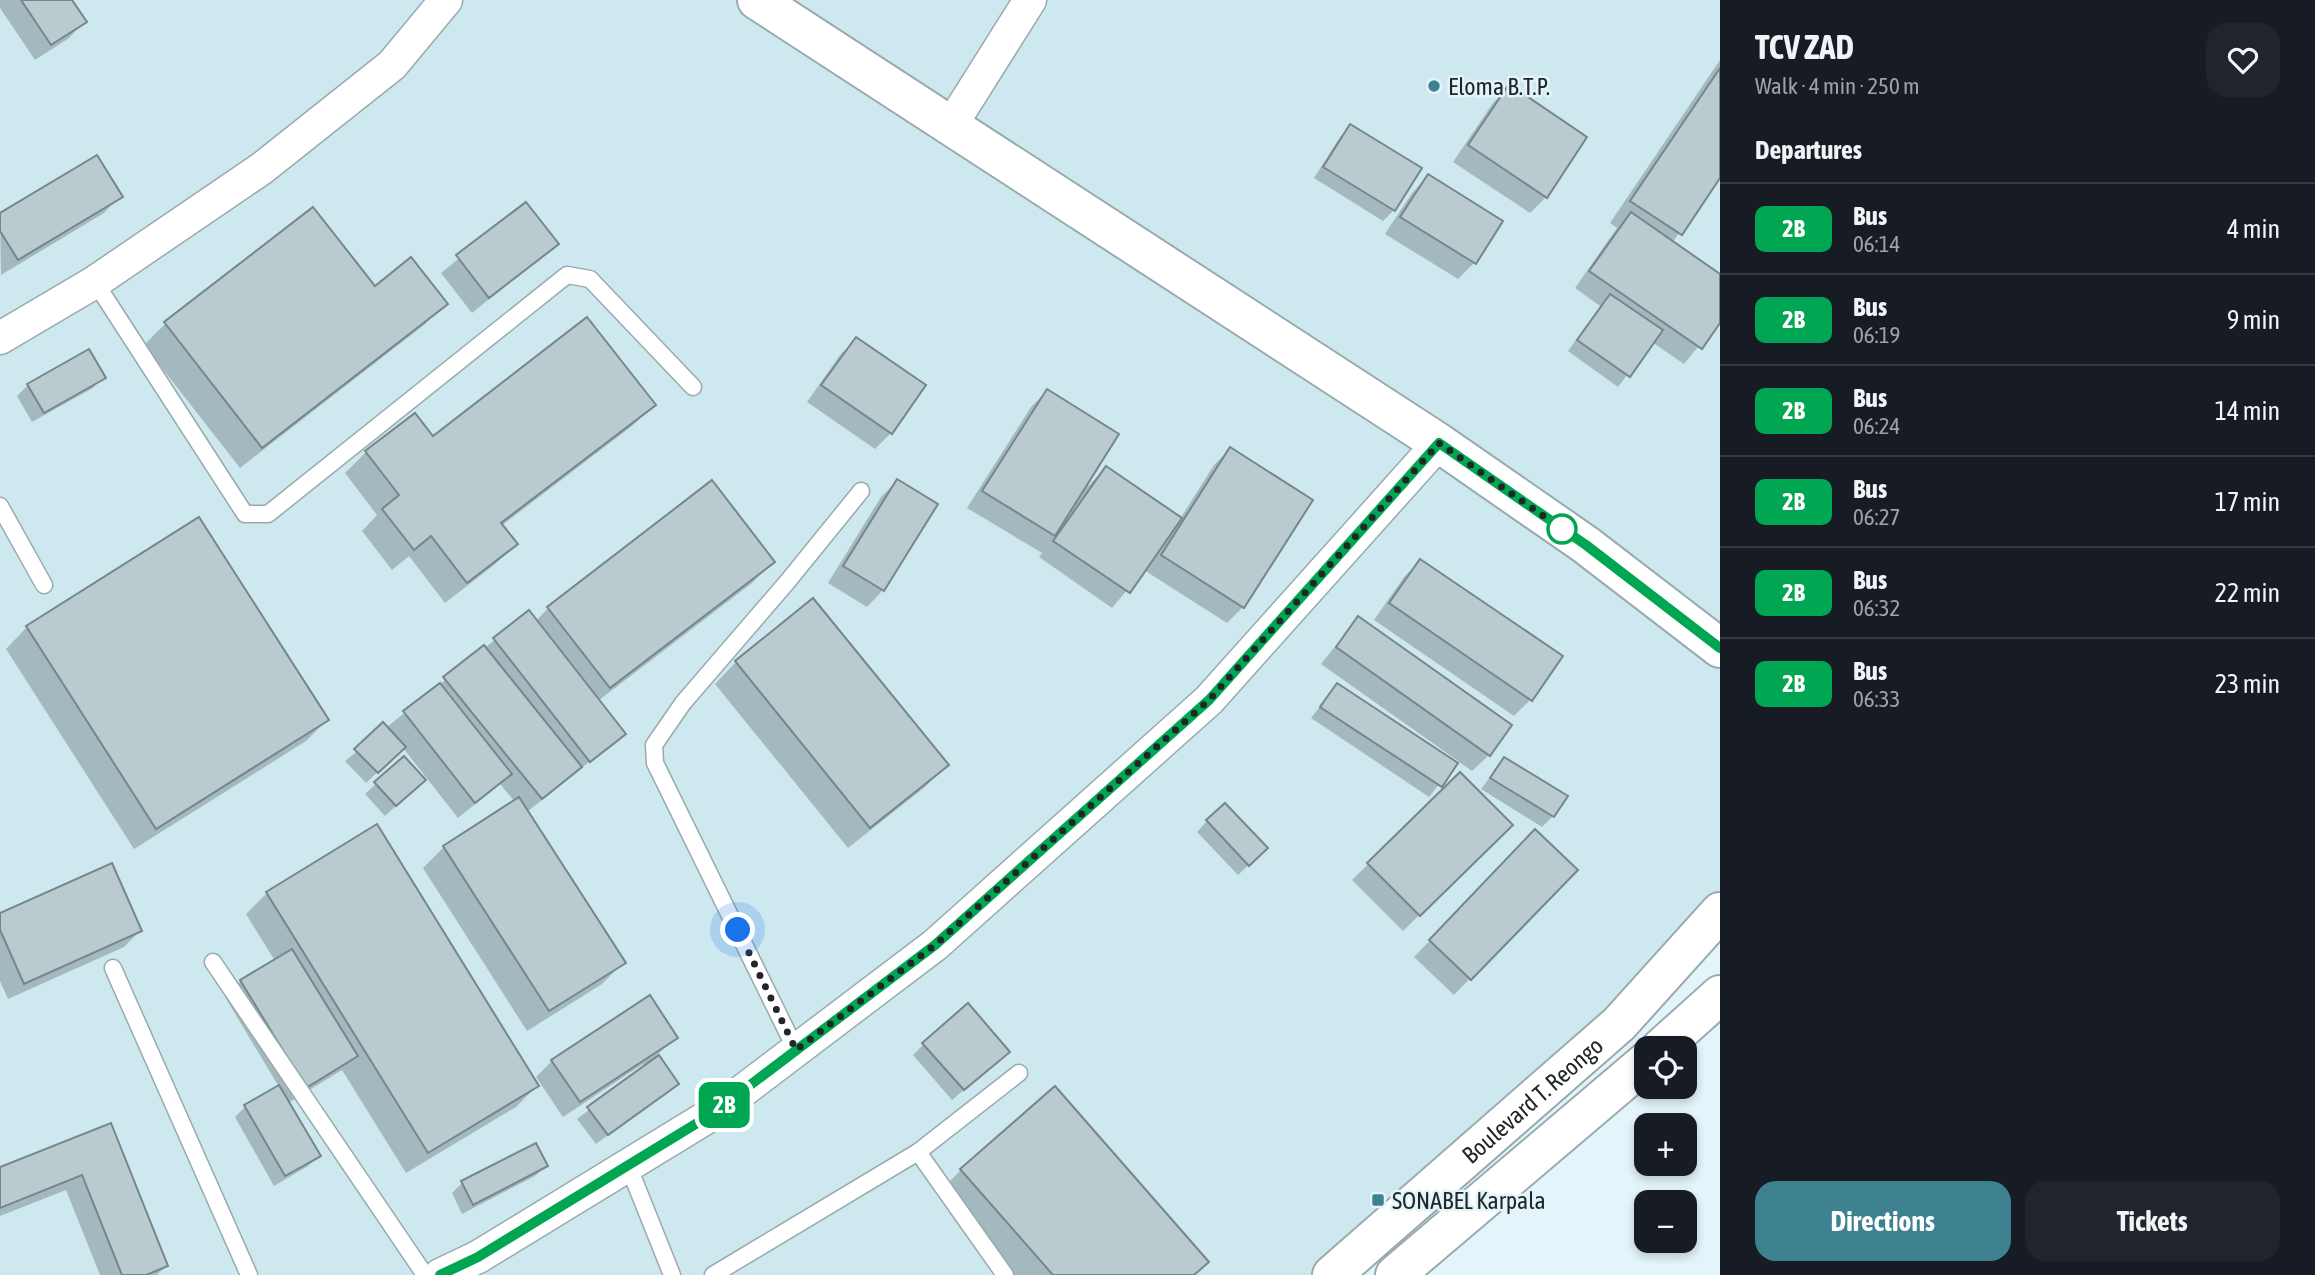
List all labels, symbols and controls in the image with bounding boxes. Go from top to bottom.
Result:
button: heart [2206,23,2280,97]
text: TCV ZAD [1755,28,1854,66]
place label: Eloma B.T.P. [1448,73,1550,100]
text: Walk · 4 min · 250 m [1755,73,1919,99]
marker: Eloma B.T.P. [1426,78,1442,94]
text: Departures [1755,135,1862,165]
text: Bus [1853,201,1887,231]
text: 4 min [2227,214,2280,244]
text: 2B [1782,215,1805,242]
text: 06:14 [1853,231,1900,257]
text: Bus [1853,292,1887,322]
text: 9 min [2227,305,2280,335]
text: 2B [1782,306,1805,333]
text: 06:19 [1853,322,1900,348]
text: Bus [1853,383,1887,413]
text: 14 min [2215,396,2280,426]
text: 2B [1782,397,1805,424]
text: 06:24 [1853,413,1900,439]
text: Bus [1853,474,1887,504]
text: 17 min [2215,487,2280,517]
text: 2B [1782,488,1805,515]
text: 06:27 [1853,504,1900,530]
unlabelled marker [1547,514,1577,544]
text: Bus [1853,565,1887,595]
text: 22 min [2215,578,2280,608]
text: 2B [1782,579,1805,606]
text: 06:32 [1853,595,1900,621]
text: Bus [1853,656,1887,686]
text: 23 min [2215,669,2280,699]
text: 2B [1782,670,1805,697]
text: 06:33 [1853,686,1900,712]
your location [720,912,755,947]
street label: Boulevard T. Reongo [1457,1031,1608,1168]
map controls [1634,1036,1697,1253]
button: locate [1634,1036,1697,1099]
line badge: 2B [692,1082,756,1128]
text: 2B [713,1091,735,1118]
button: + [1634,1113,1697,1176]
button: Directions [1755,1181,2011,1261]
button: Tickets [2025,1181,2280,1261]
place label: SONABEL Karpala [1392,1187,1546,1214]
button: − [1634,1190,1697,1253]
marker: SONABEL Karpala [1370,1192,1386,1208]

